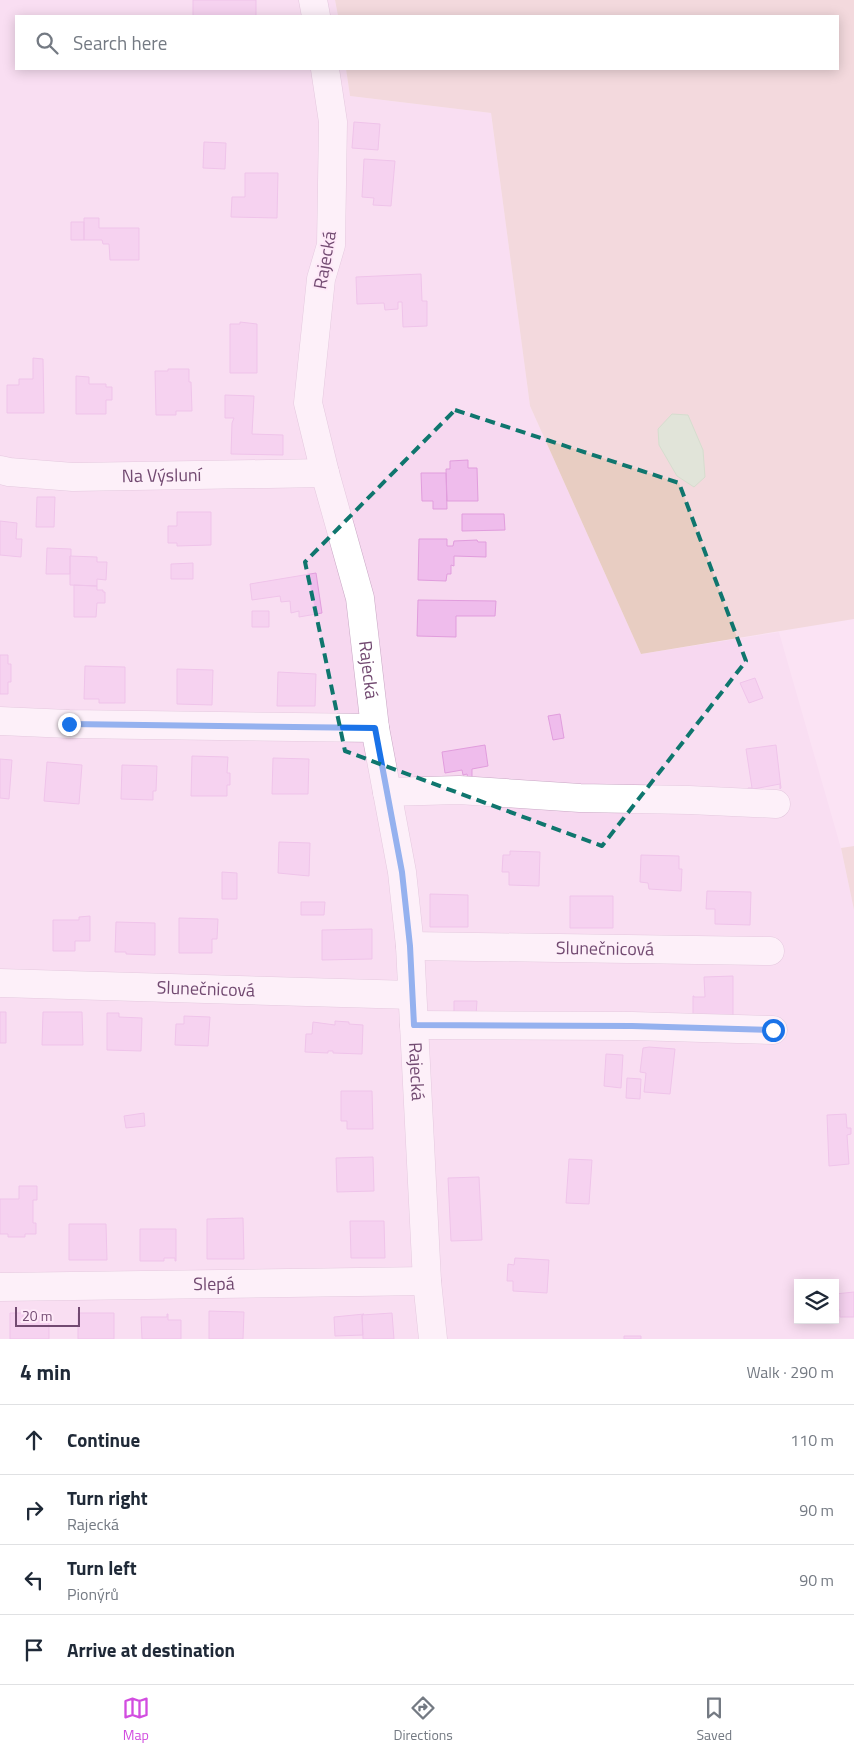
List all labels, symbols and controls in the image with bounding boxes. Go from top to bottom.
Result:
search box [15,15,839,70]
text: Search here [73,28,167,57]
icon: search [33,29,61,57]
street label: Rajecká [306,229,343,291]
street label: Na Výsluní [121,461,204,489]
street label: Rajecká [352,639,386,701]
route end [58,713,81,736]
street label: Slunečnicová [556,934,654,962]
street label: Slunečnicová [156,974,255,1003]
route start [762,1019,785,1042]
street label: Rajecká [402,1041,432,1101]
street label: Slepá [193,1270,235,1297]
map controls [794,1279,839,1324]
button: layers [794,1279,839,1324]
scale bar [15,1304,80,1327]
text: 20 m [22,1305,52,1326]
text: 4 min [20,1356,71,1388]
text: Walk · 290 m [746,1360,834,1384]
text: Continue [67,1425,140,1454]
icon: ahead [20,1426,48,1454]
text: 110 m [790,1428,834,1452]
text: Turn right [67,1483,148,1512]
icon: right [20,1496,48,1524]
text: 90 m [799,1498,834,1522]
text: Rajecká [67,1512,119,1536]
text: Turn left [67,1553,137,1582]
icon: left [20,1566,48,1594]
text: 90 m [799,1568,834,1592]
text: Pionýrů [67,1582,119,1606]
text: Arrive at destination [67,1635,235,1664]
icon: arrive [20,1636,48,1664]
tab: Map [122,1694,150,1745]
tab: Directions [393,1694,453,1745]
tab: Saved [697,1694,732,1745]

